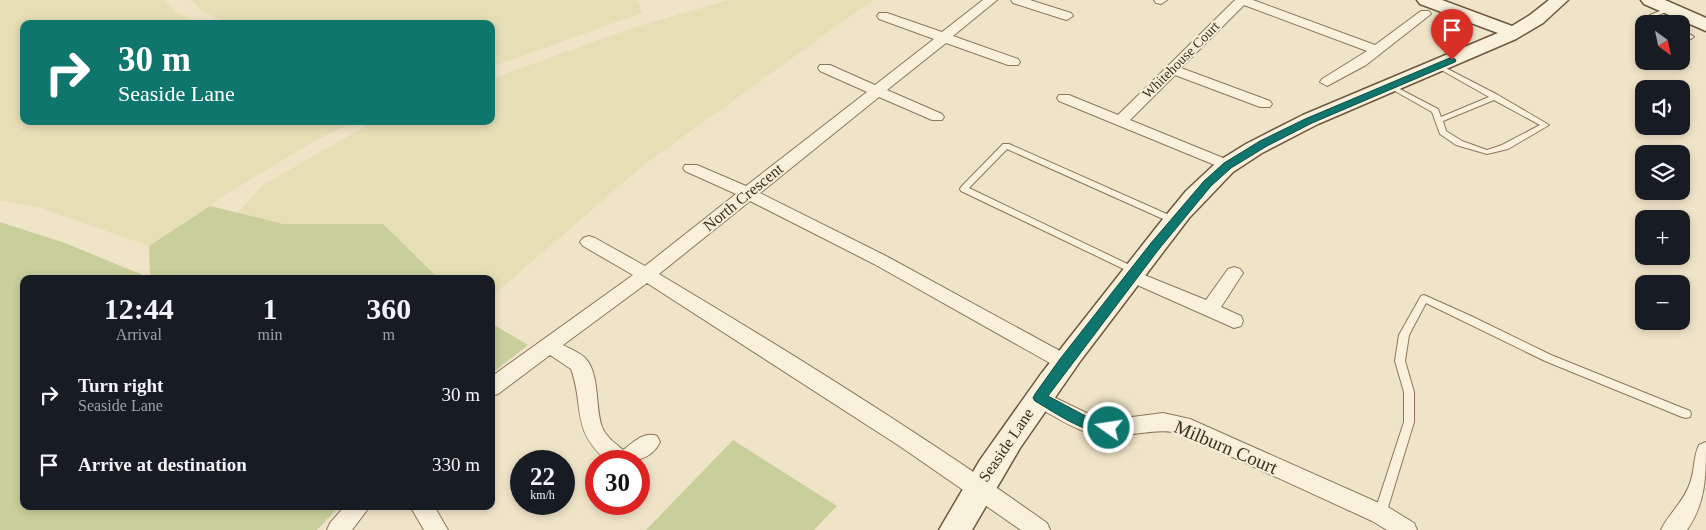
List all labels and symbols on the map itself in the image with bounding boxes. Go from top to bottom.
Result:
pin [1431,9,1473,60]
north arrow [1635,15,1690,70]
street label: Whitehouse Court [1140,18,1223,101]
street label: North Crescent [700,159,787,234]
position arrow [1082,401,1134,453]
street label: Seaside Lane [975,405,1037,485]
street label: Milburn Court [1171,416,1282,478]
speed limit sign: 30 [585,450,650,515]

